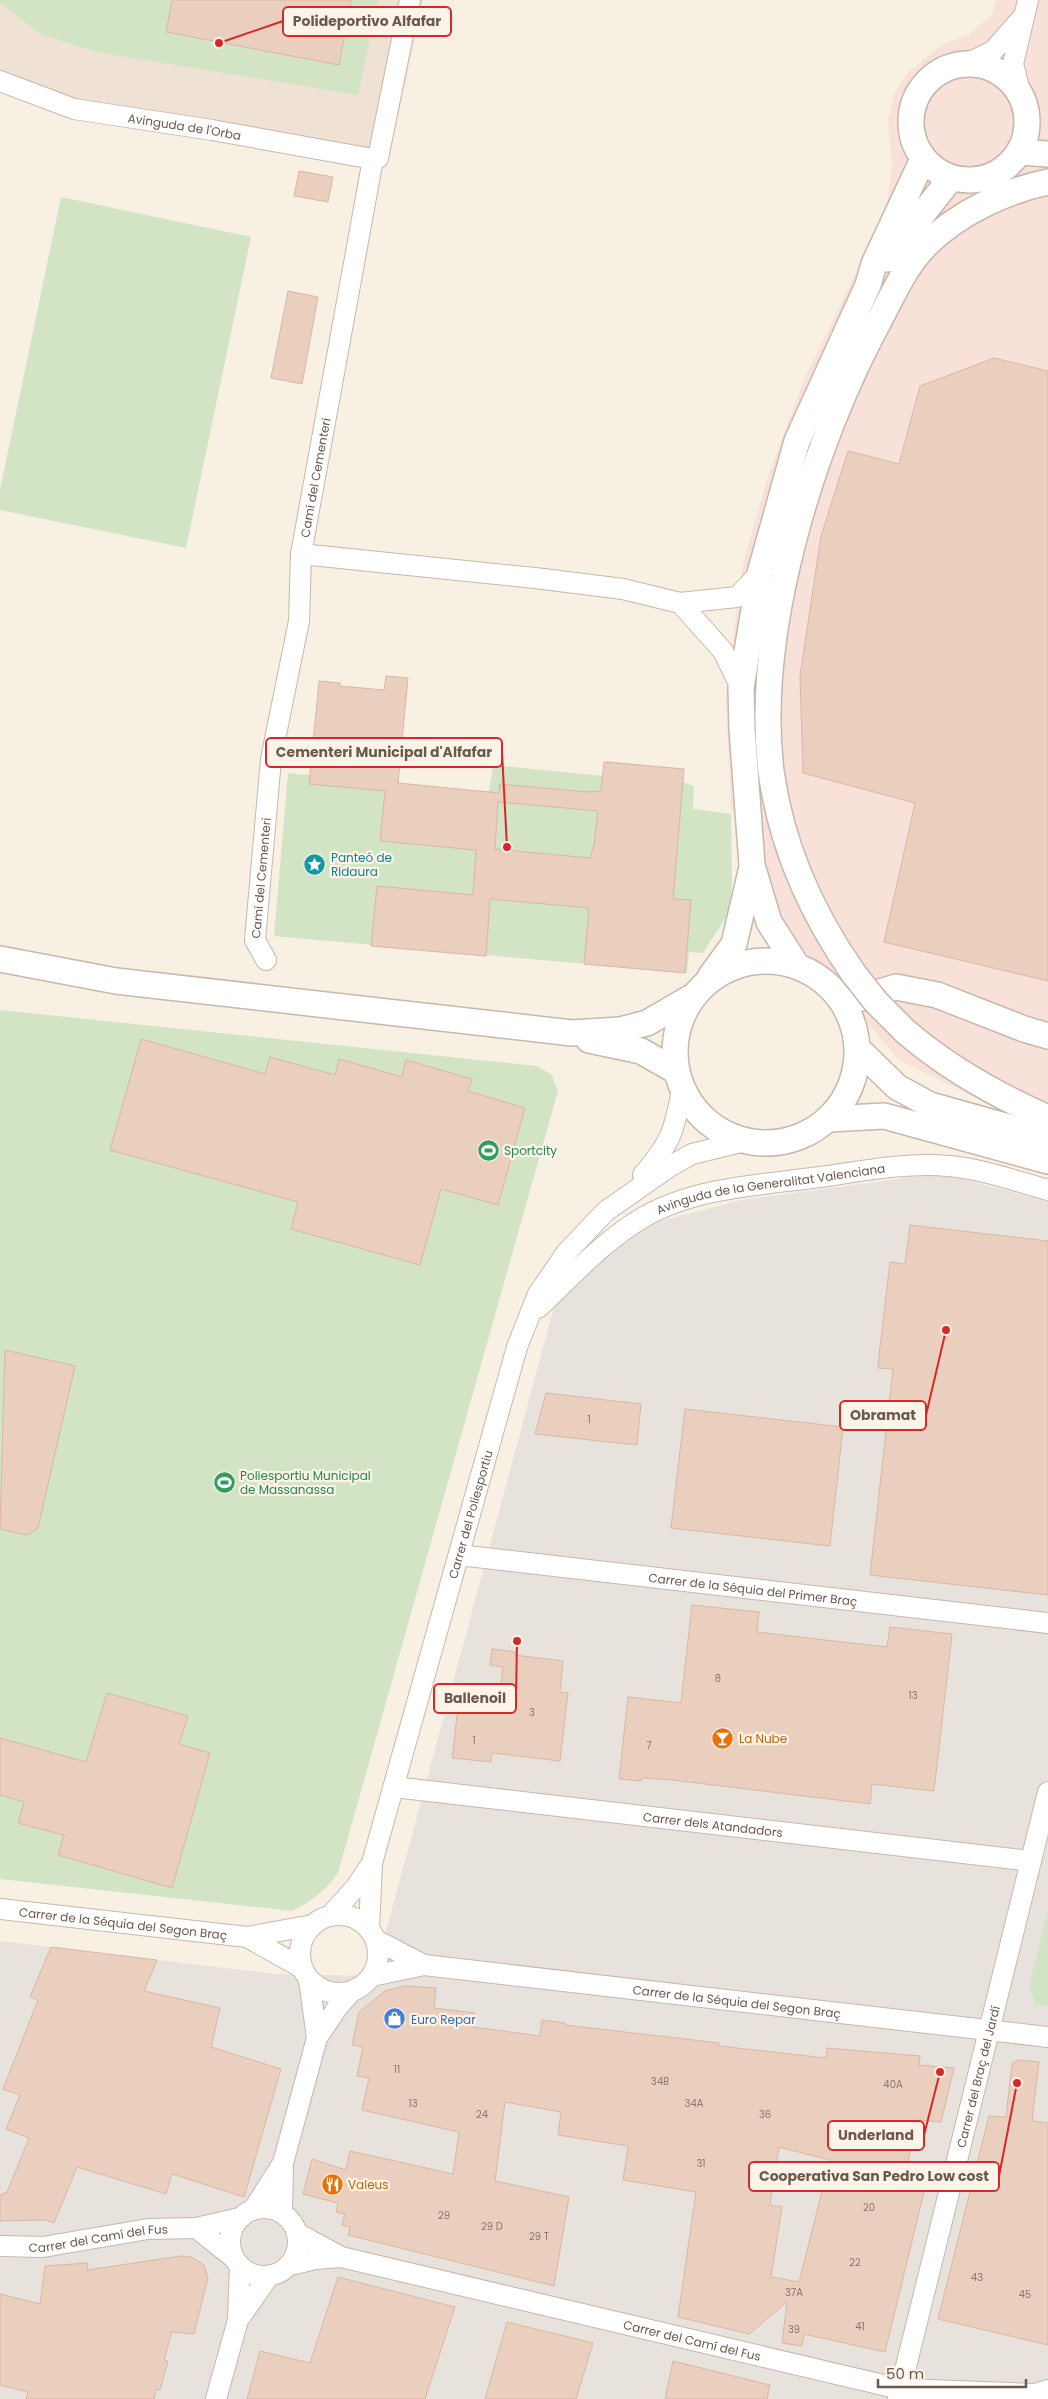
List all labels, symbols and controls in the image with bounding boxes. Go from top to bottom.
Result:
callout: Polideportivo Alfafar [283,7,451,36]
text: Polideportivo Alfafar [293,11,441,31]
street label: Avinguda de l'Orba [127,109,243,144]
street label: Camí del Cementeri [296,416,334,539]
callout: Cementeri Municipal d'Alfafar [266,738,502,767]
text: Cementeri Municipal d'Alfafar [276,742,492,762]
street label: Camí del Cementeri [247,817,274,939]
place label: Panteó de Ridaura [331,849,392,880]
place icon: Panteó de Ridaura [303,852,327,876]
sports icon: Sportcity [476,1138,500,1162]
place label: Sportcity [504,1142,557,1159]
street label: Avinguda de la Generalitat Valenciana [653,1159,886,1218]
callout: Obramat [840,1401,926,1430]
text: Obramat [850,1405,916,1425]
house number: 1 [587,1412,591,1427]
street label: Carrer del Poliesportiu [444,1448,496,1581]
place label: Poliesportiu Municipal de Massanassa [240,1467,371,1498]
sports icon: Poliesportiu Municipal de Massanassa [212,1470,236,1494]
street label: Carrer de la Séquia del Primer Braç [648,1568,858,1609]
house number: 8 [715,1671,721,1686]
callout: Ballenoil [434,1684,516,1713]
text: Ballenoil [444,1688,506,1708]
house number: 13 [908,1688,918,1703]
house number: 3 [529,1705,535,1720]
bar icon: La Nube [711,1726,735,1750]
place label: La Nube [739,1730,787,1747]
house number: 1 [472,1733,476,1748]
house number: 7 [646,1738,652,1753]
street label: Carrer dels Atandadors [642,1807,784,1841]
street label: Carrer de la Séquia del Segon Braç [18,1903,228,1943]
street label: Carrer de la Séquia del Segon Braç [632,1981,842,2022]
street label: Carrer del Braç del Jardí [952,2004,1003,2149]
shop icon: Euro Repar [383,2007,407,2031]
place label: Euro Repar [411,2011,476,2028]
house number: 11 [394,2062,400,2077]
house number: 34B [651,2074,669,2089]
house number: 40A [883,2077,903,2092]
house number: 13 [408,2096,418,2111]
house number: 34A [685,2096,704,2111]
house number: 24 [476,2107,488,2122]
house number: 36 [759,2107,771,2122]
callout: Underland [828,2121,924,2150]
text: Underland [838,2125,914,2145]
house number: 31 [696,2156,706,2171]
callout: Cooperativa San Pedro Low cost [749,2162,999,2191]
text: Cooperativa San Pedro Low cost [759,2166,989,2186]
restaurant icon: Valeus [320,2172,344,2196]
place label: Valeus [348,2176,389,2193]
house number: 20 [863,2200,875,2215]
house number: 29 [438,2208,450,2223]
house number: 29 D [481,2219,503,2234]
street label: Carrer del Camí del Fus [28,2220,168,2256]
house number: 29 T [529,2229,550,2244]
house number: 22 [849,2255,861,2270]
house number: 43 [971,2270,983,2285]
house number: 37A [785,2285,803,2300]
house number: 45 [1019,2287,1031,2302]
street label: Carrer del Camí del Fus [622,2315,763,2364]
house number: 41 [855,2319,865,2334]
house number: 39 [788,2322,800,2337]
scale bar [878,2356,1026,2388]
text: 50 m [886,2363,924,2384]

